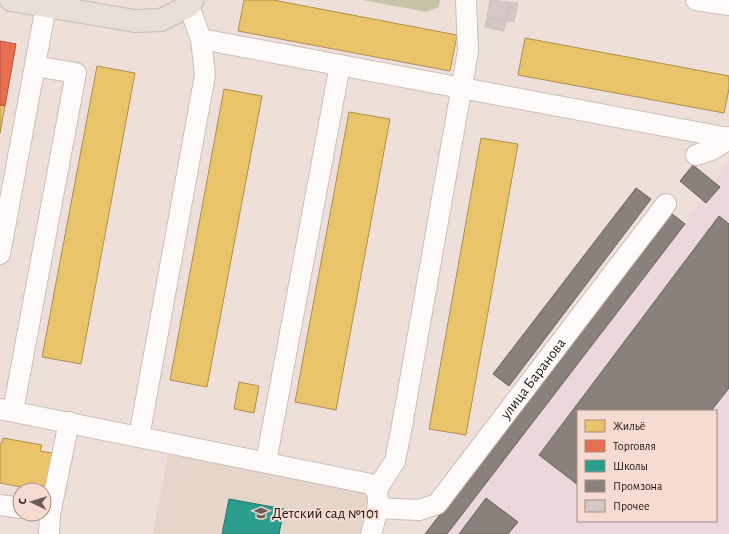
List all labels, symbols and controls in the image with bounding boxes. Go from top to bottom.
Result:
street label: улица Баранова [497,336,569,423]
legend [577,410,717,522]
text: Жильё [613,420,645,432]
text: Торговля [613,440,656,452]
text: Школы [613,460,648,472]
text: Промзона [613,480,663,492]
north arrow [12,482,52,522]
text: С [17,498,28,505]
text: Прочее [613,500,649,512]
school or university icon: Детский сад №101 [253,505,269,521]
place label: Детский сад №101 [272,506,379,521]

